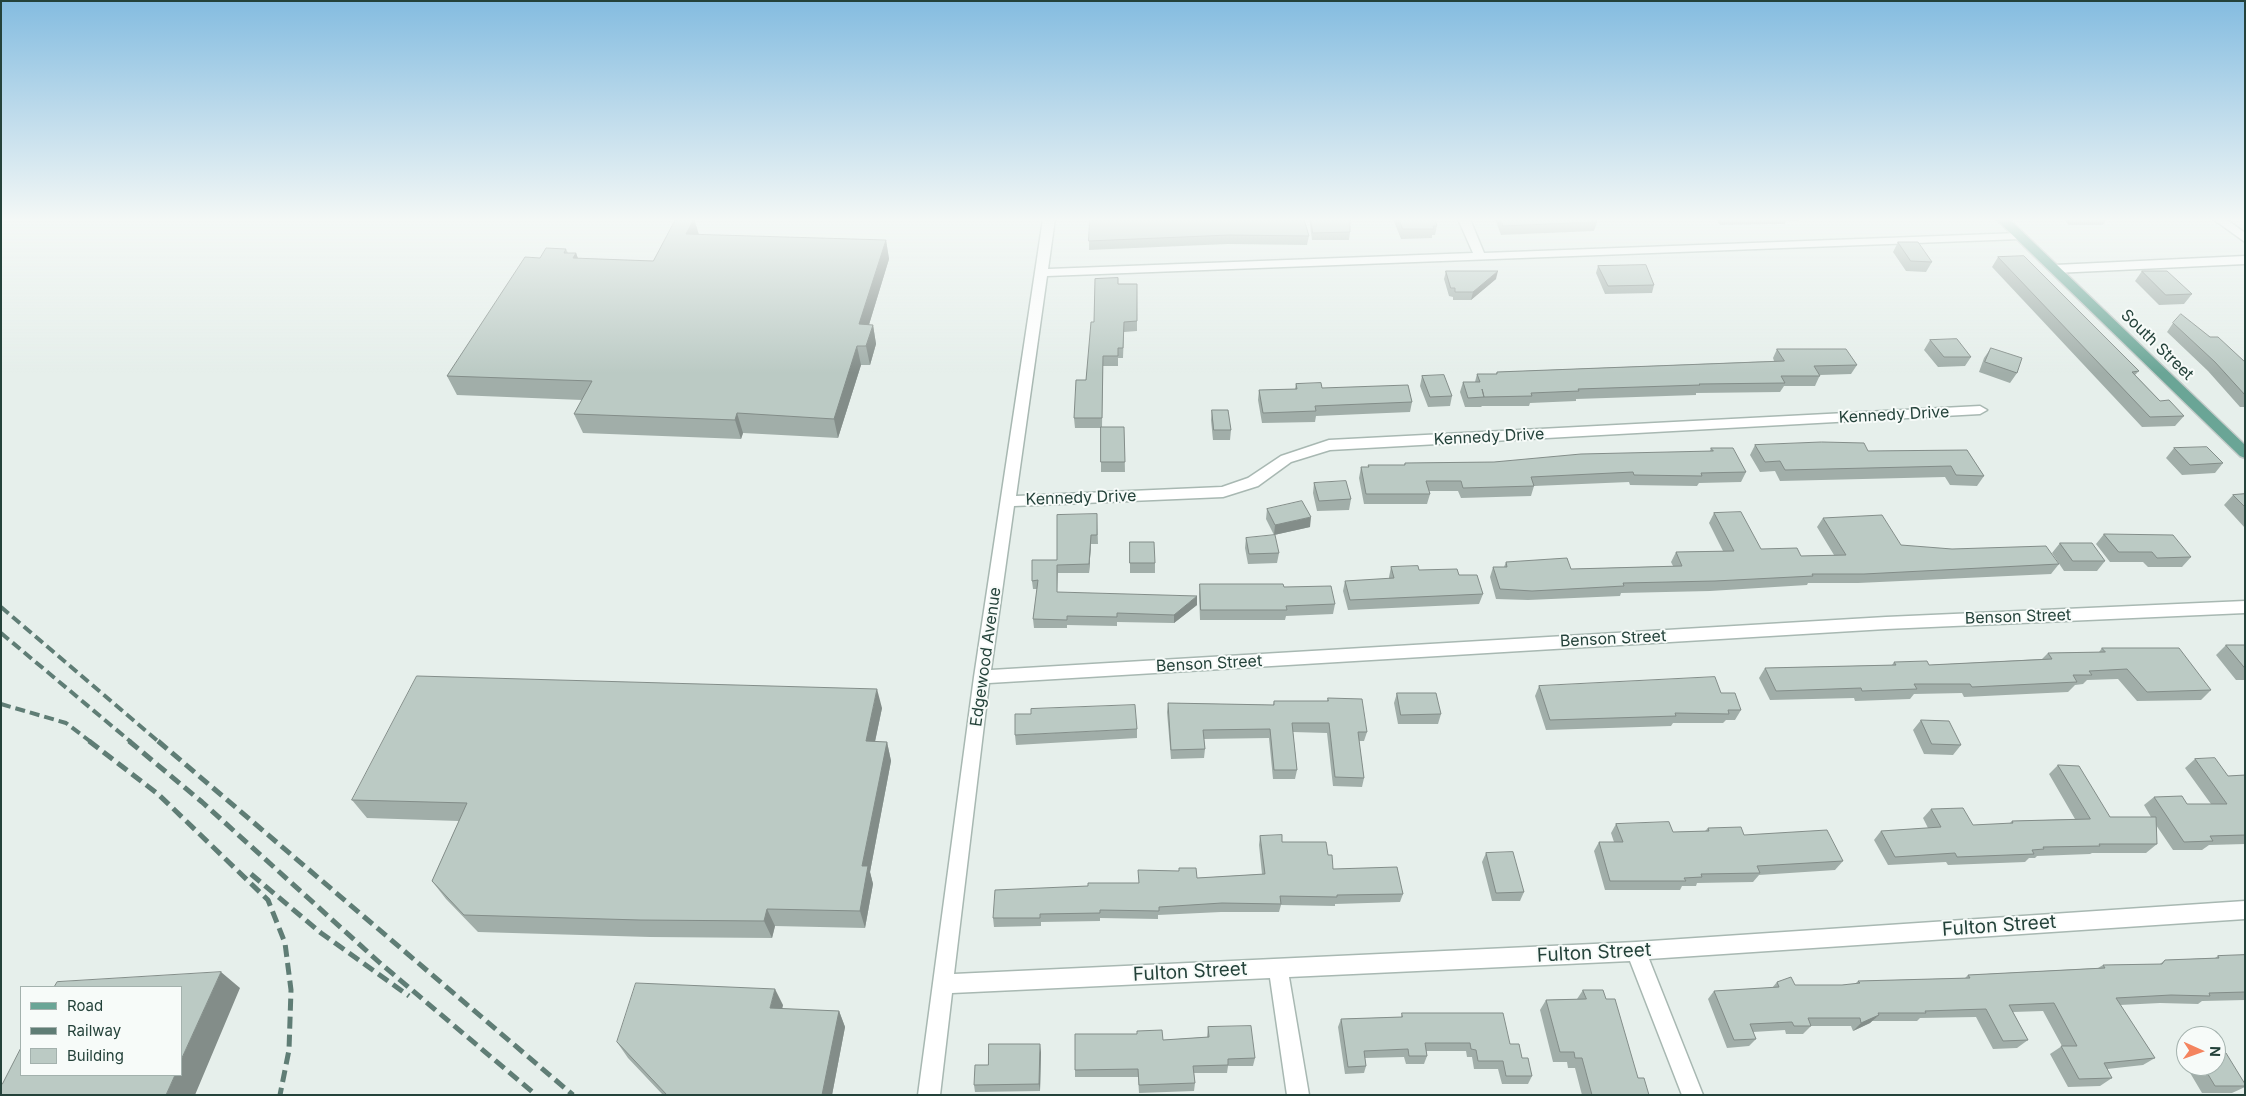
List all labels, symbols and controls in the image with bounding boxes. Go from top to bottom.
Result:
street label: South Street [2117,306,2197,384]
street label: Kennedy Drive [1838,403,1950,427]
street label: Kennedy Drive [1433,425,1545,449]
street label: Kennedy Drive [1025,486,1137,510]
street label: Edgewood Avenue [967,586,1005,728]
street label: Benson Street [1965,606,2071,628]
street label: Benson Street [1559,627,1667,651]
street label: Benson Street [1155,652,1263,676]
street label: Fulton Street [1941,911,2057,941]
street label: Fulton Street [1536,939,1652,967]
street label: Fulton Street [1132,958,1248,986]
legend [20,986,182,1076]
text: Road [67,996,103,1015]
text: Railway [67,1021,121,1040]
north arrow [2176,1026,2226,1076]
text: Building [67,1046,124,1065]
text: N [2207,1046,2224,1057]

